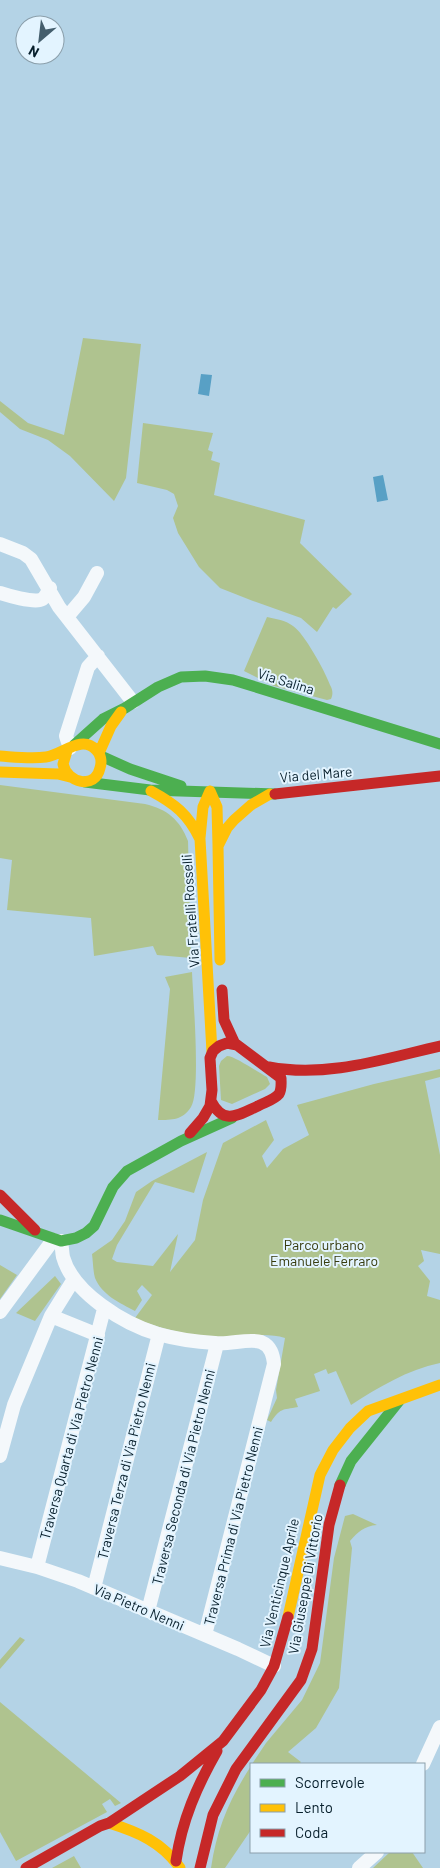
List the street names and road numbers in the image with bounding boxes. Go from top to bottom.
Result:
street label: Via Salina [256,664,316,698]
street label: Via del Mare [279,762,353,786]
street label: Via Fratelli Rosselli [178,854,202,968]
street label: Traversa Quarta di Via Pietro Nenni [36,1335,106,1541]
street label: Traversa Terza di Via Pietro Nenni [93,1361,159,1561]
street label: Traversa Seconda di Via Pietro Nenni [148,1367,218,1587]
street label: Traversa Prima di Via Pietro Nenni [200,1425,266,1627]
street label: Via Giuseppe Di Vittorio [284,1513,326,1655]
street label: Via Venticinque Aprile [256,1517,302,1649]
street label: Via Pietro Nenni [91,1580,187,1634]

